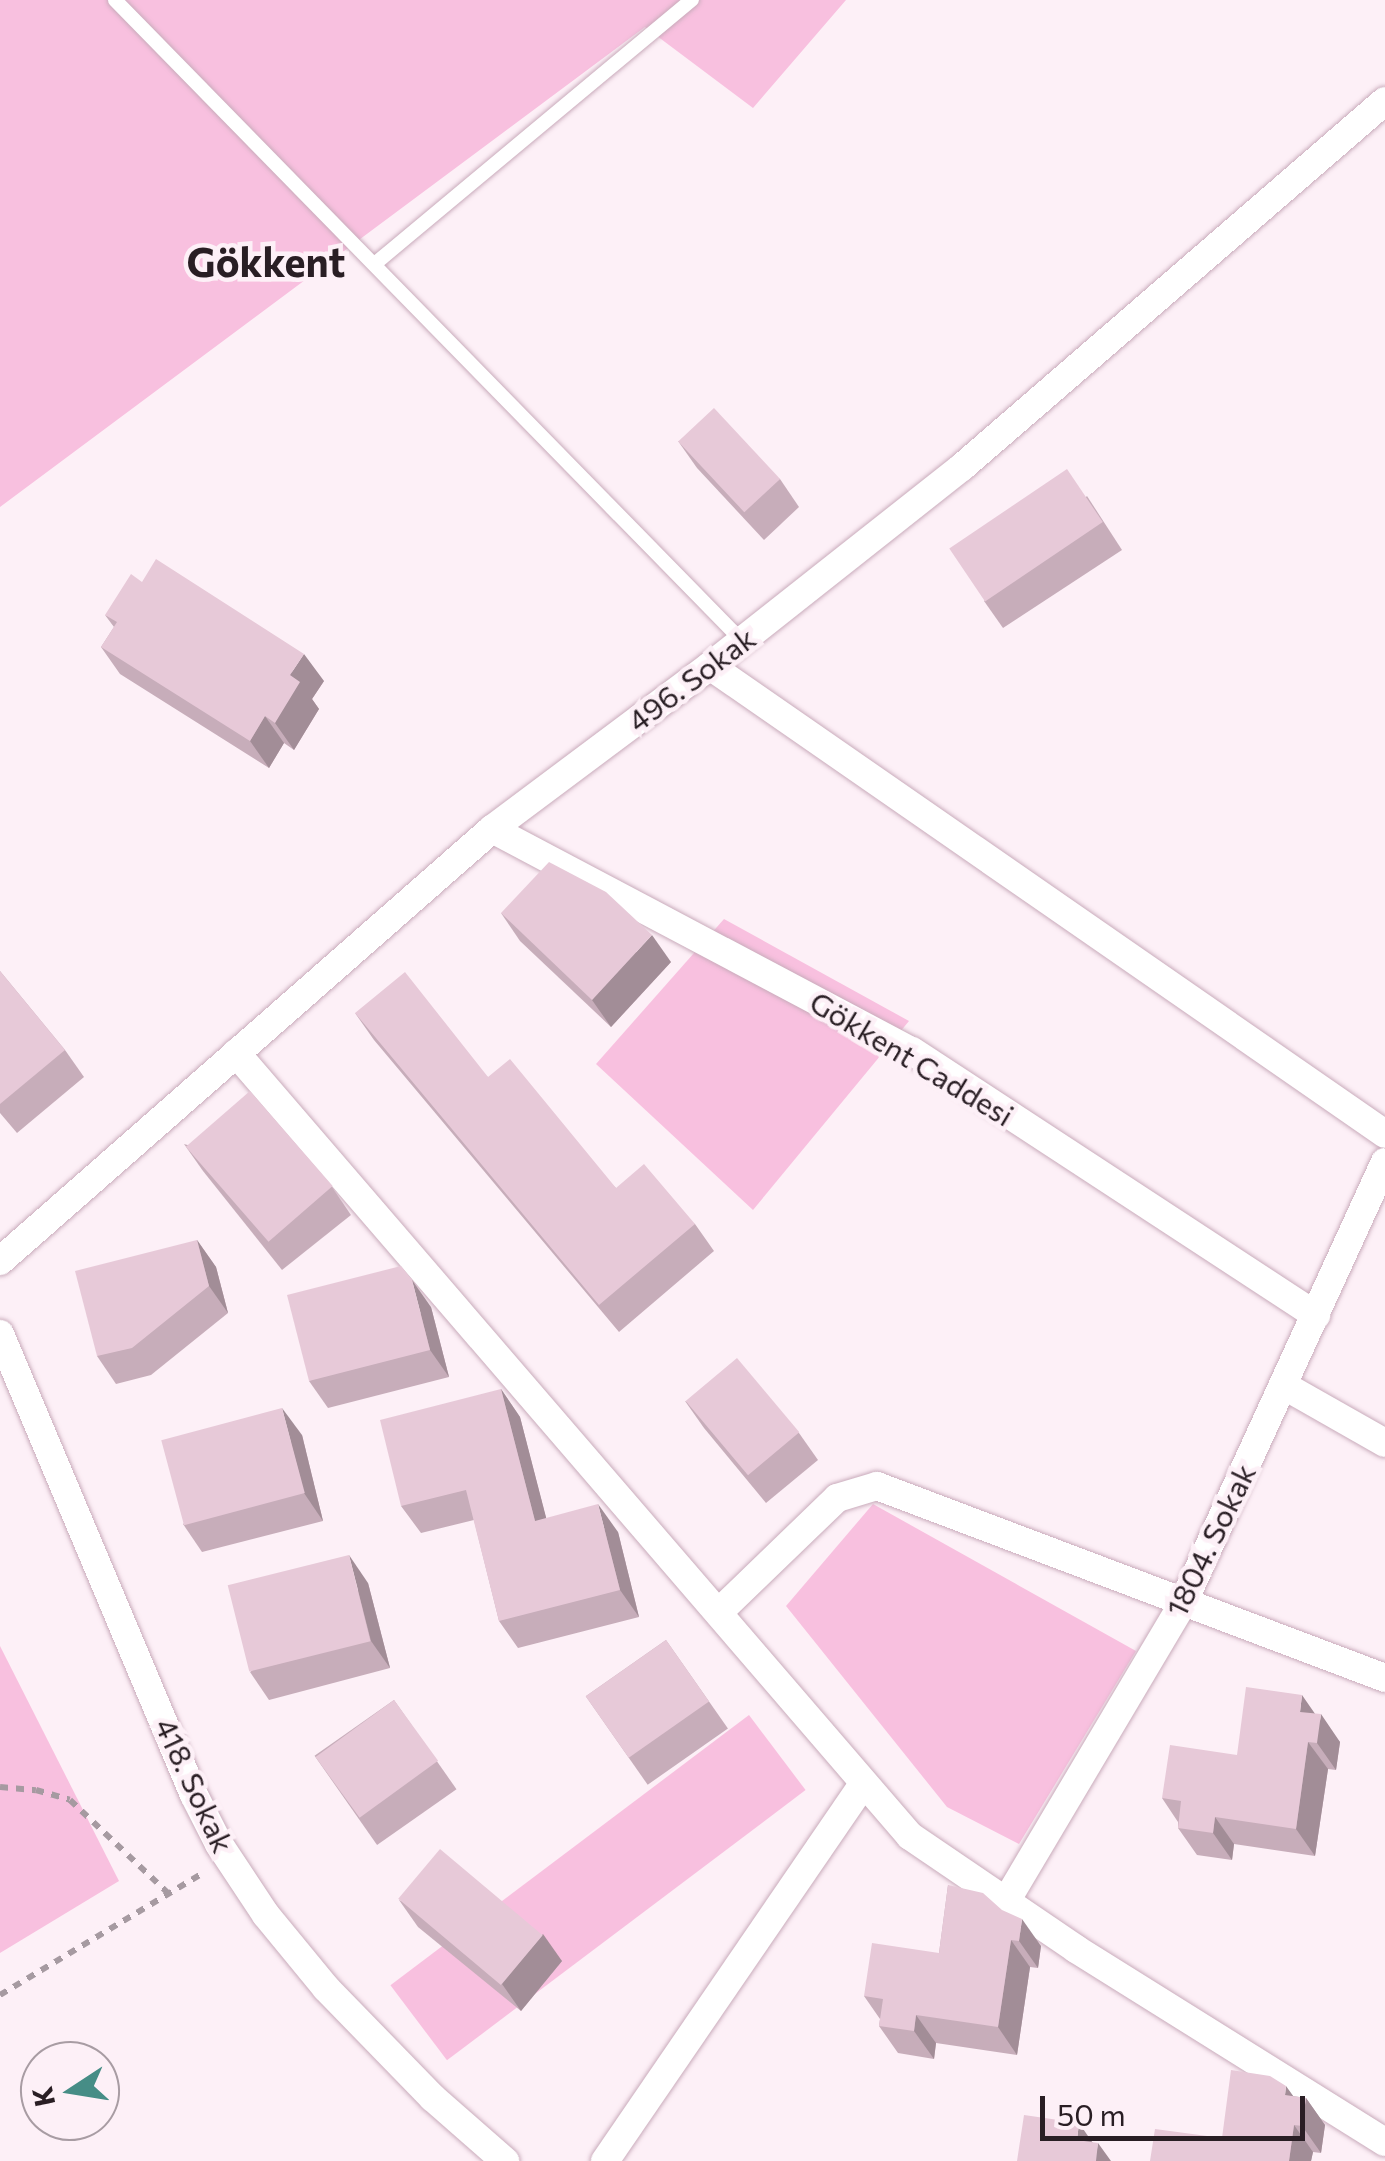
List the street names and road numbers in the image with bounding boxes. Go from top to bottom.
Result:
street label: 496. Sokak [620,619,762,739]
street label: Gökkent Caddesi [804,983,1020,1133]
street label: 1804. Sokak [1158,1458,1262,1622]
street label: 418. Sokak [148,1712,242,1858]

